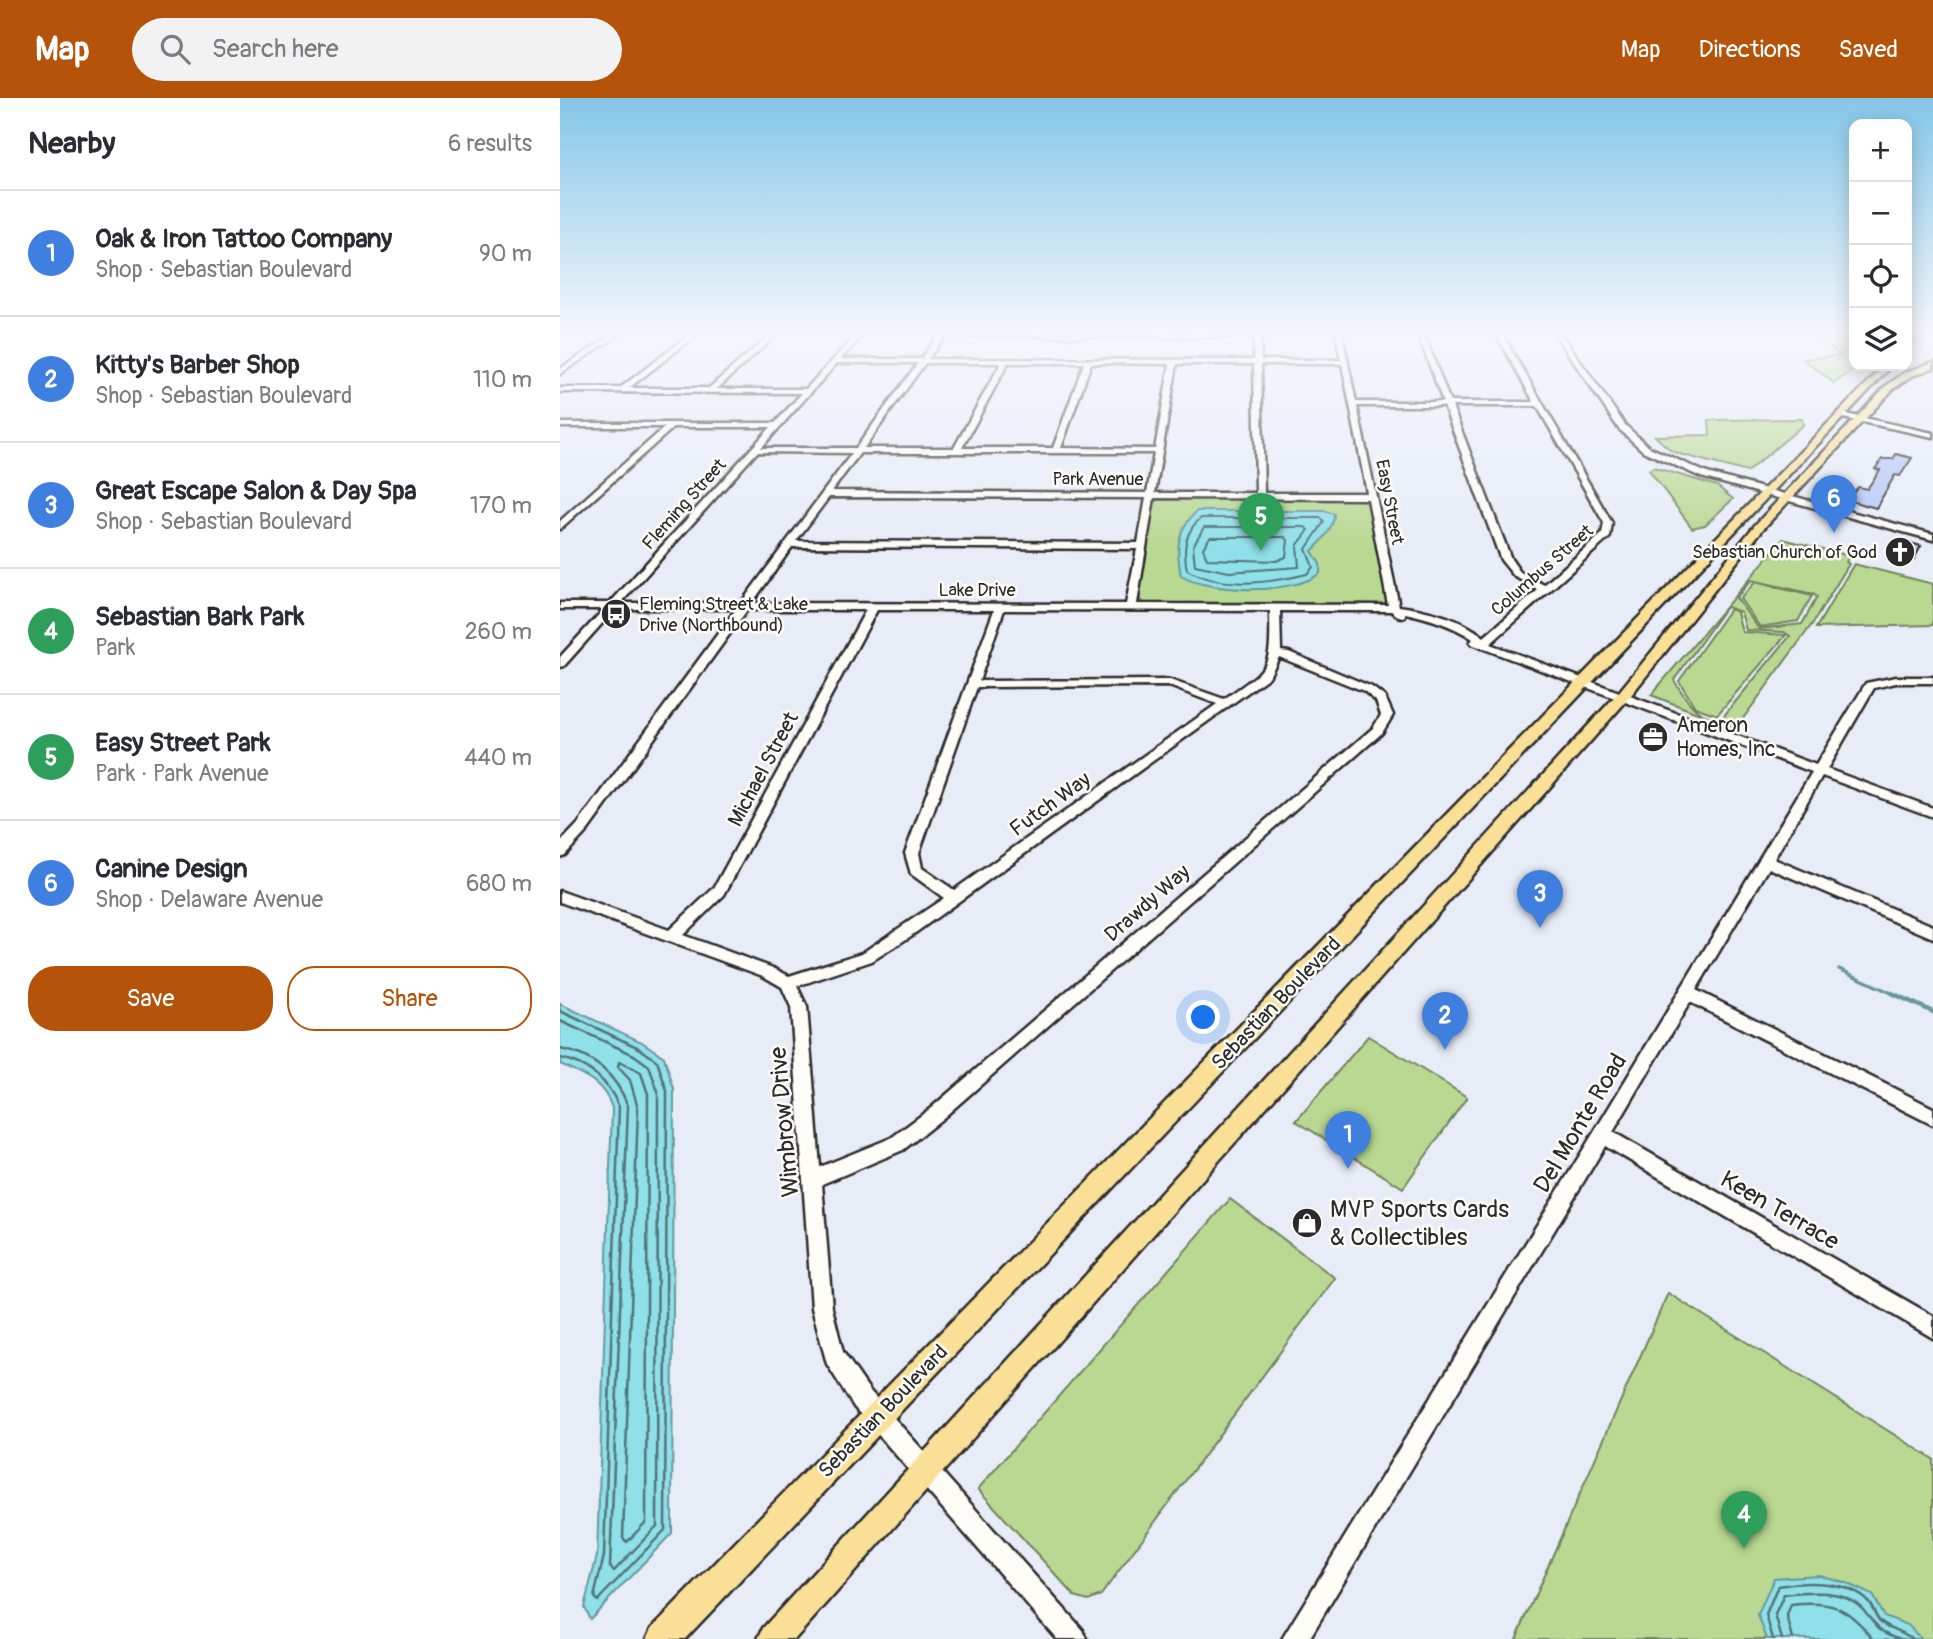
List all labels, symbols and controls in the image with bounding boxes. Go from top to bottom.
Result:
search box [132,18,622,81]
text: Map [35,29,90,70]
icon: search [156,30,194,68]
text: Search here [212,33,339,65]
text: Map [1621,35,1661,64]
text: Directions [1699,35,1800,64]
text: Saved [1838,35,1898,64]
map controls [1849,119,1912,371]
button: + [1849,119,1912,182]
text: Nearby [28,125,115,162]
text: 6 results [448,129,532,158]
button: − [1849,182,1912,245]
text: Oak & Iron Tattoo Company [95,223,392,255]
text: 1 [47,239,56,268]
text: 90 m [479,239,532,268]
button: locate [1849,245,1912,308]
text: Shop · Sebastian Boulevard [95,255,352,284]
button: layers [1849,308,1912,371]
text: Kitty's Barber Shop [95,349,300,381]
text: 2 [45,365,57,394]
text: 110 m [473,365,532,394]
text: Shop · Sebastian Boulevard [95,381,352,410]
street label: Fleming Street [637,453,732,555]
street label: Easy Street [1370,458,1409,547]
street label: Park Avenue [1053,468,1143,491]
text: Great Escape Salon & Day Spa [95,475,417,507]
pin: 6 [1811,475,1857,533]
text: 3 [45,491,57,520]
text: 170 m [470,491,532,520]
pin: 5 [1238,493,1284,551]
text: Shop · Sebastian Boulevard [95,507,352,536]
street label: Columbus Street [1486,519,1599,621]
church icon: Sebastian Church of God [1883,535,1917,569]
place label: Sebastian Church of God [1692,541,1877,564]
street label: Lake Drive [938,579,1016,602]
place label: Fleming Street & Lake Drive (Northbound) [639,593,808,637]
bus stop icon: Fleming Street & Lake Drive (Northbound) [599,597,633,631]
text: Sebastian Bark Park [95,601,304,633]
text: 4 [44,617,58,646]
text: 260 m [465,617,532,646]
text: Park [95,633,135,662]
street label: Michael Street [722,707,805,831]
place label: Ameron Homes, Inc [1676,712,1776,763]
office icon: Ameron Homes, Inc [1636,720,1670,754]
text: Easy Street Park [95,727,271,759]
text: 5 [45,743,57,772]
text: 440 m [464,743,532,772]
text: Park · Park Avenue [95,759,269,788]
street label: Futch Way [1005,766,1096,843]
text: Canine Design [95,853,248,885]
street label: Drawdy Way [1099,859,1196,948]
text: 6 [44,869,58,898]
text: 680 m [466,869,532,898]
pin: 3 [1517,870,1563,928]
text: Shop · Delaware Avenue [95,885,323,914]
street label: Sebastian Boulevard [1206,931,1347,1076]
button: Save [28,966,273,1031]
button: Share [287,966,532,1031]
pin: 2 [1422,992,1468,1050]
your location [1186,1000,1220,1034]
street label: Wimbrow Drive [763,1045,806,1198]
street label: Del Monte Road [1527,1048,1633,1198]
pin: 1 [1325,1111,1371,1169]
street label: Keen Terrace [1715,1165,1845,1256]
place label: MVP Sports Cards & Collectibles [1330,1195,1509,1252]
shop icon: MVP Sports Cards & Collectibles [1290,1206,1324,1240]
street label: Sebastian Boulevard [813,1339,954,1484]
pin: 4 [1721,1491,1767,1549]

